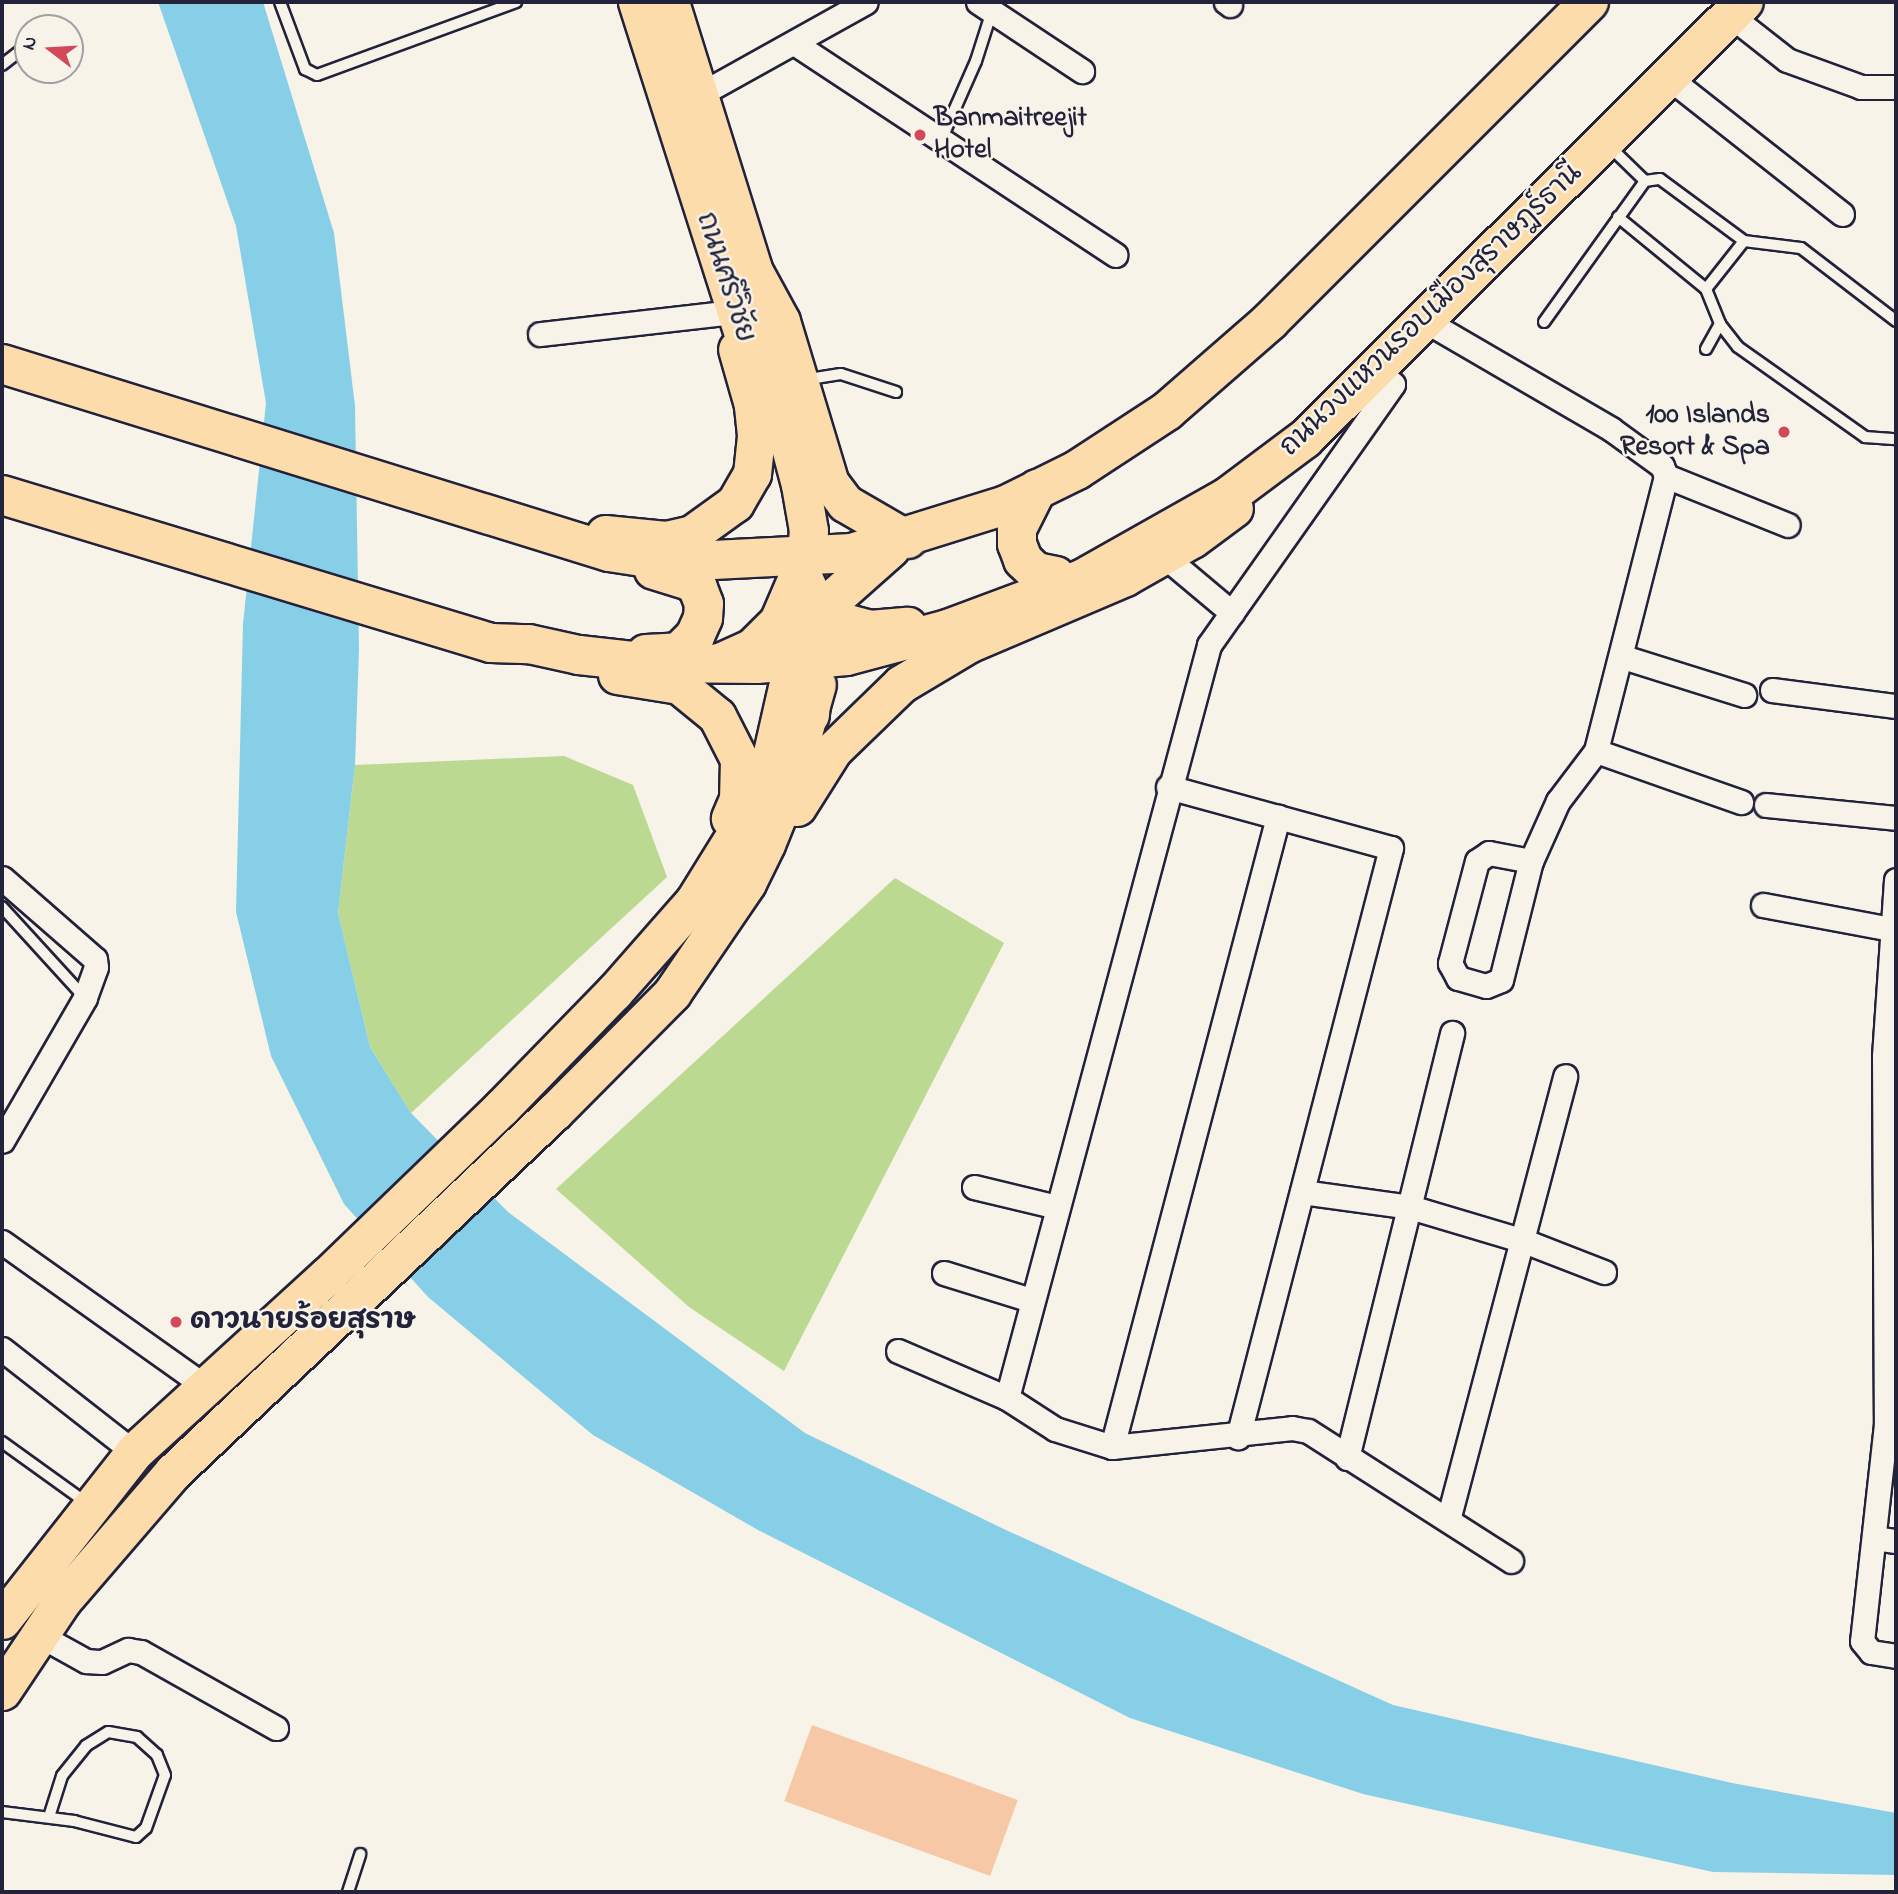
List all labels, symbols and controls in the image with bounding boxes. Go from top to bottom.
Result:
north arrow [14,14,84,84]
text: N [16,33,45,53]
place label: Banmaitreejit Hotel [934,102,1087,168]
marker: Banmaitreejit Hotel [912,127,928,143]
street label: ถนนวงแหวนรอบเมืองสุราษฎร์ธานี [1274,157,1590,465]
street label: ถนนศรีวิชัย [687,208,761,348]
place label: 100 Islands Resort & Spa [1620,399,1770,465]
marker: 100 Islands Resort & Spa [1776,424,1792,440]
place label: ดาวนายร้อยสุราษ [190,1305,416,1339]
marker: ดาวนายร้อยสุราษ [168,1314,184,1330]

